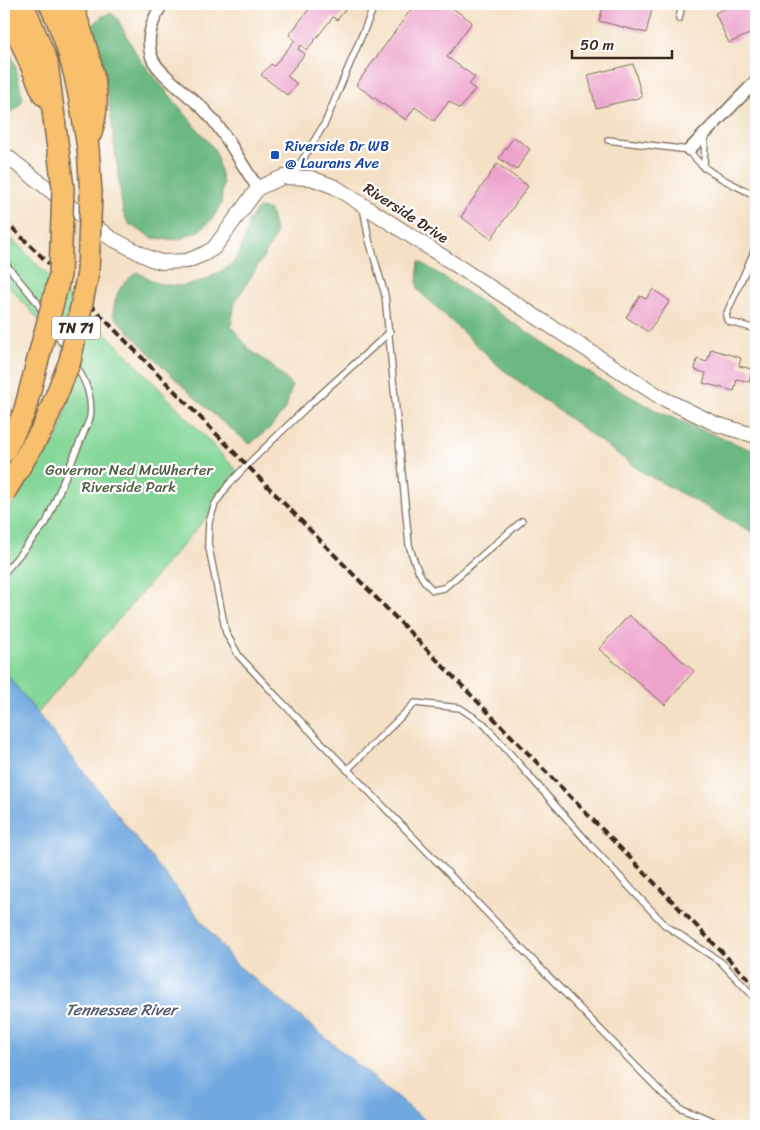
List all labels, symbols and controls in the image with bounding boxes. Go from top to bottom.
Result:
scale bar [572,28,672,60]
text: 50 m [580,32,615,58]
place label: Riverside Dr WB @ Laurans Ave [285,133,389,176]
marker: Riverside Dr WB @ Laurans Ave [269,149,281,161]
street label: Riverside Drive [358,176,454,250]
road number: TN 71 [52,316,100,339]
park label: Governor Ned McWherter Riverside Park [45,457,213,500]
water label: Tennessee River [65,995,179,1024]

